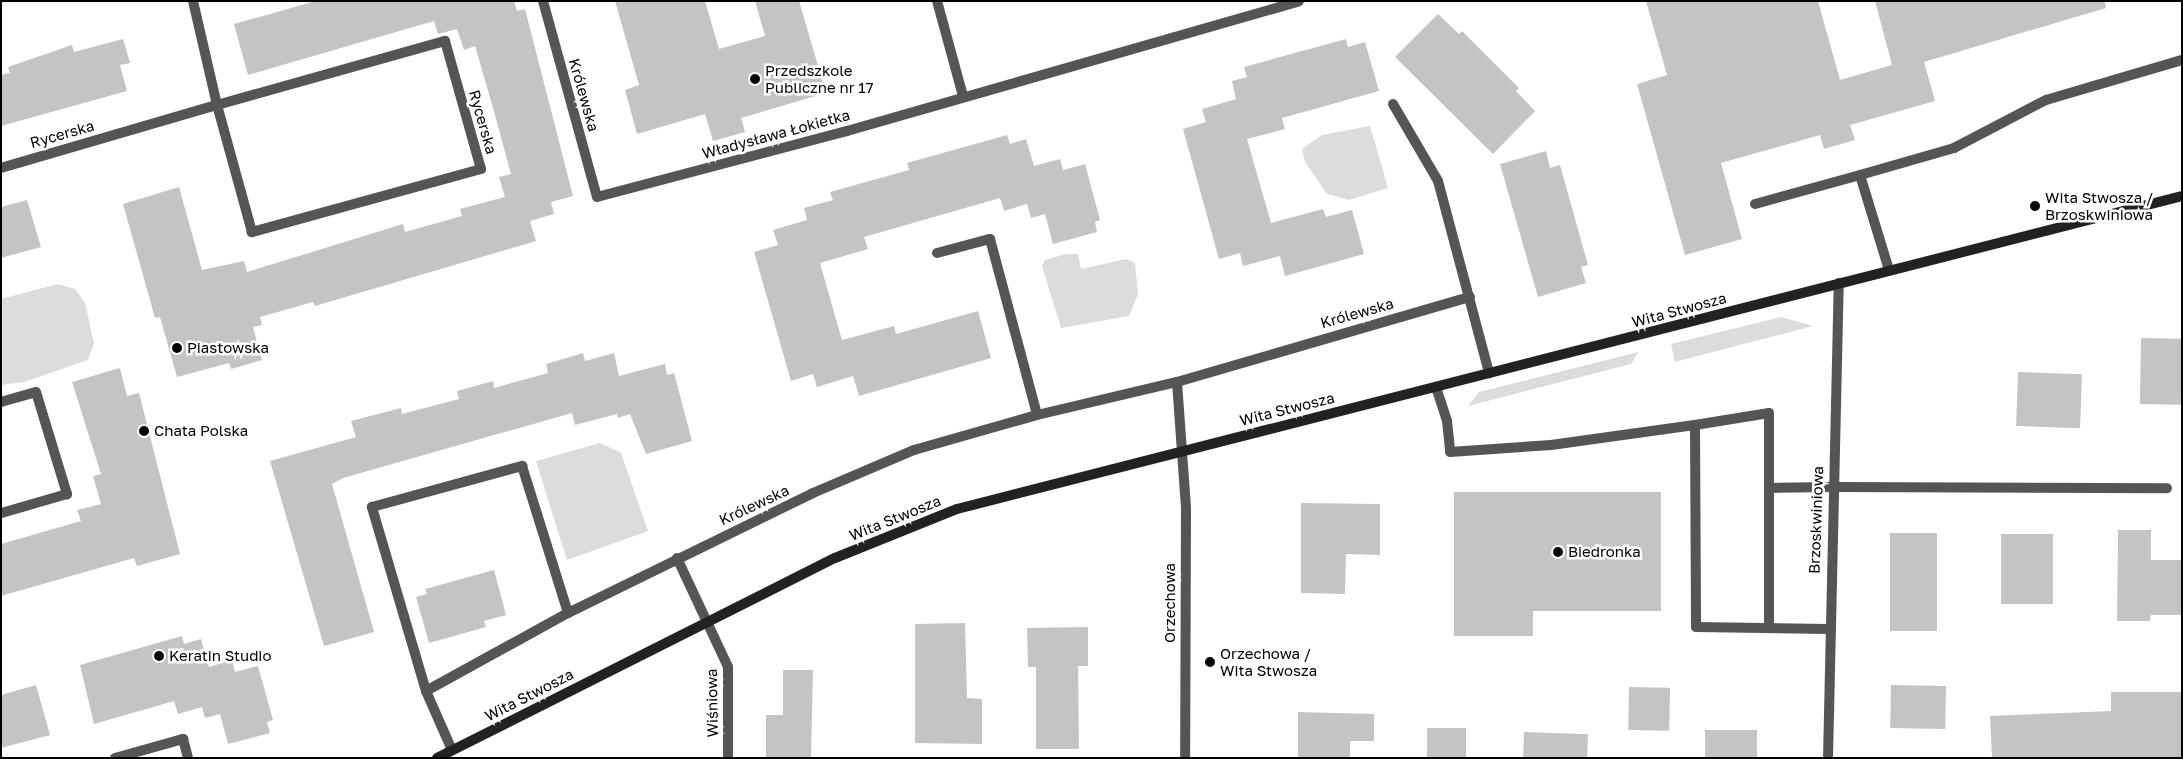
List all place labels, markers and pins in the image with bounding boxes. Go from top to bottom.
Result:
place label: Przedszkole Publiczne nr 17 [765,61,873,96]
marker: Przedszkole Publiczne nr 17 [749,73,761,85]
place label: Wita Stwosza / Brzoskwiniowa [2045,188,2153,223]
marker: Wita Stwosza / Brzoskwiniowa [2029,200,2041,212]
place label: Piastowska [187,339,269,357]
marker: Piastowska [171,342,183,354]
place label: Chata Polska [154,422,248,440]
marker: Chata Polska [138,425,150,437]
place label: Biedronka [1568,543,1641,561]
marker: Biedronka [1552,546,1564,558]
place label: Orzechowa / Wita Stwosza [1220,644,1317,679]
place label: Keratin Studio [169,647,271,665]
marker: Keratin Studio [153,650,165,662]
marker: Orzechowa / Wita Stwosza [1204,656,1216,668]

